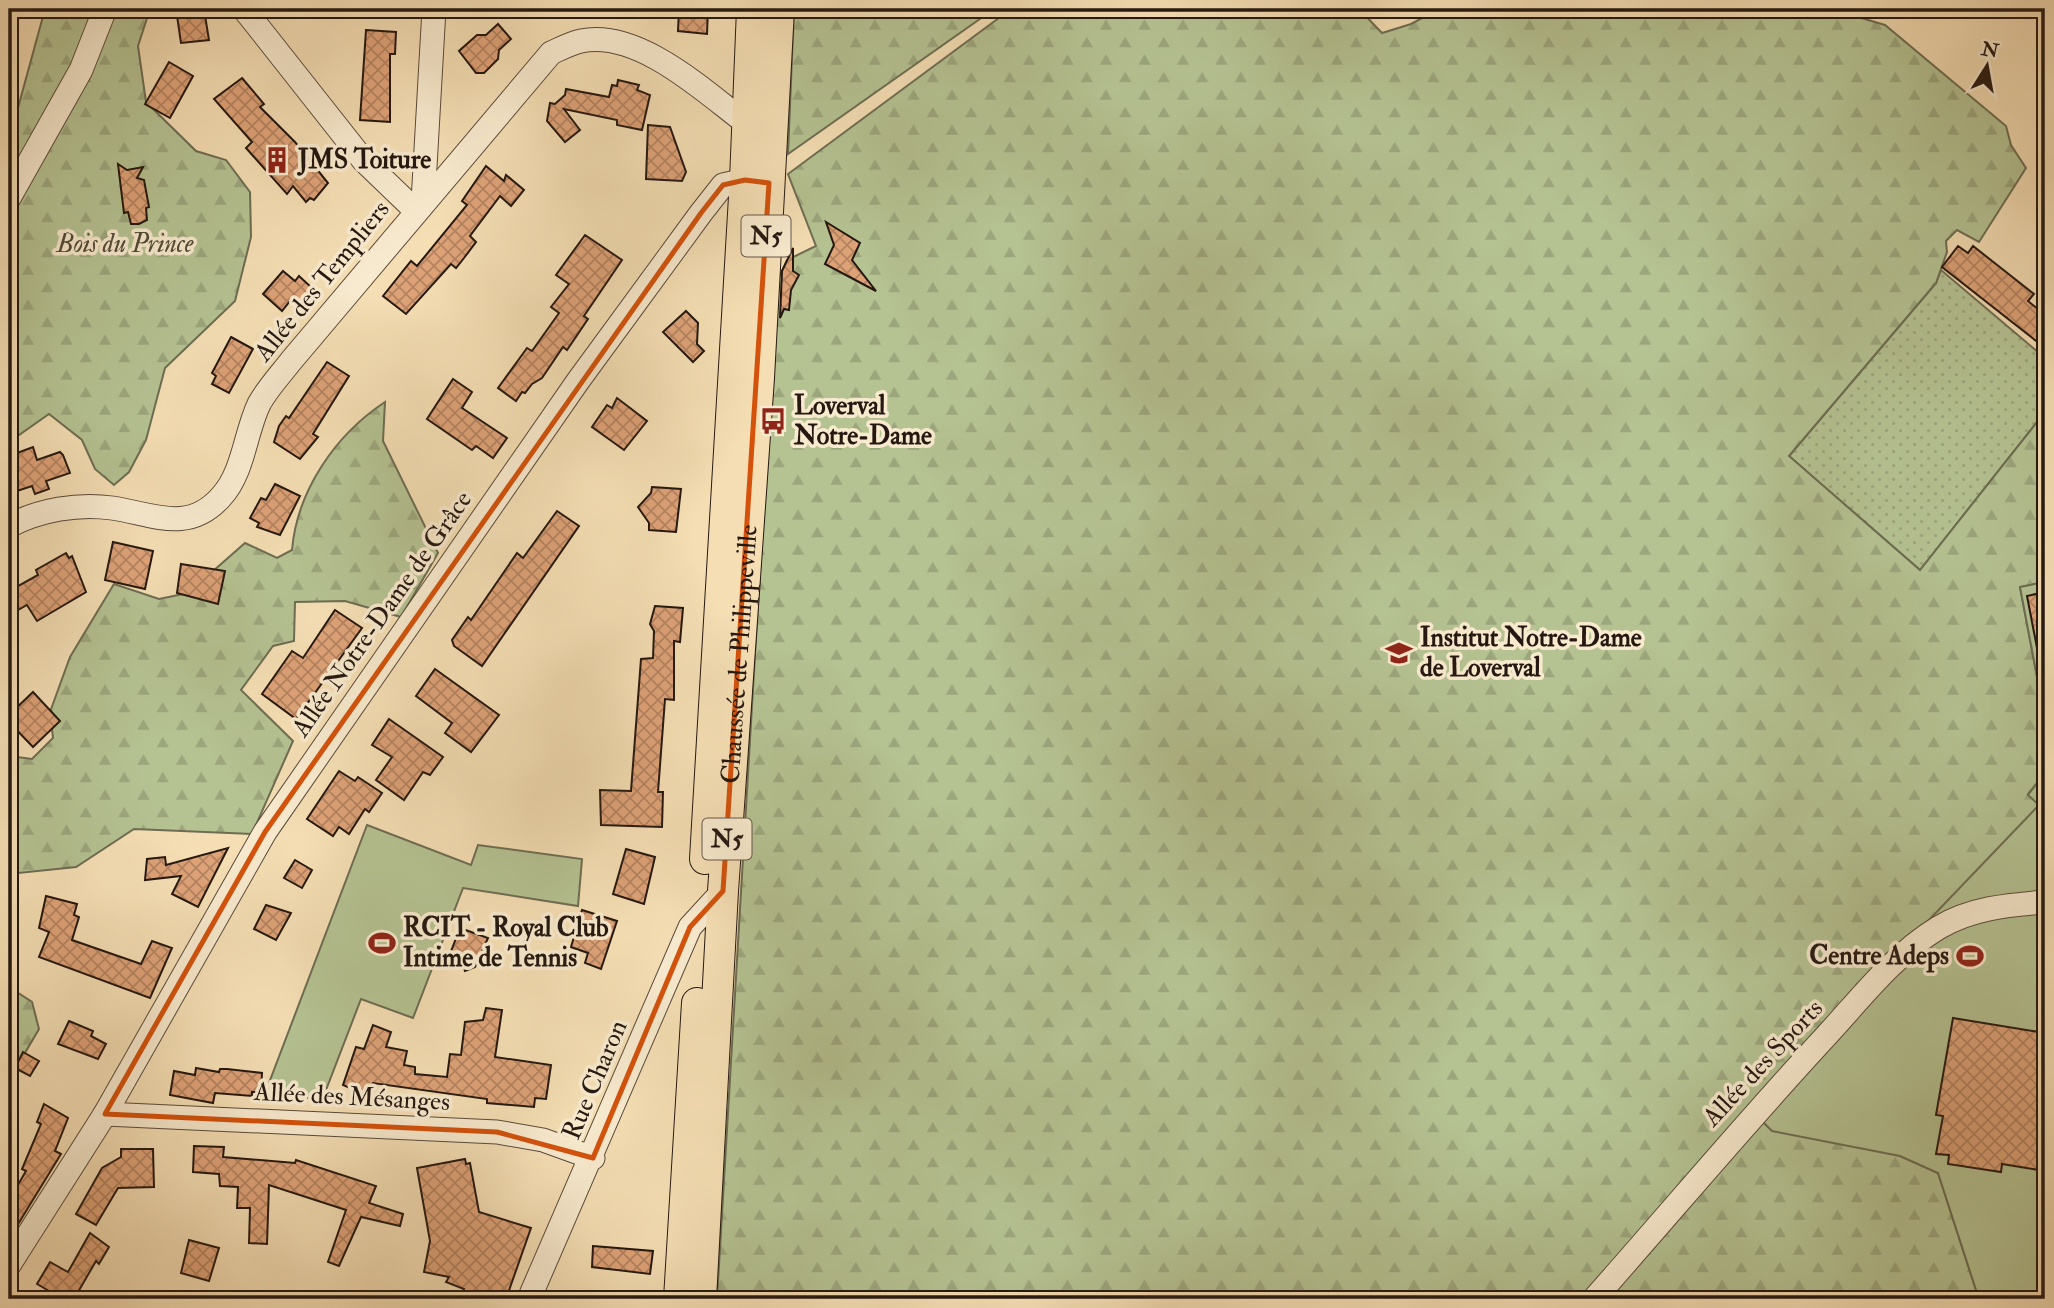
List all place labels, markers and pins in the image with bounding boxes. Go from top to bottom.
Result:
place label: JMS Toiture [296,144,431,176]
building icon: JMS Toiture [262,145,292,175]
place label: Loverval Notre-Dame [793,390,932,452]
bus stop icon: Loverval Notre-Dame [758,406,788,436]
place label: Institut Notre-Dame de Loverval [1420,622,1642,684]
school or university icon: Institut Notre-Dame de Loverval [1384,638,1414,668]
place label: RCIT - Royal Club Intime de Tennis [403,912,609,974]
sports icon: RCIT - Royal Club Intime de Tennis [367,928,397,958]
place label: Centre Adeps [1809,940,1949,973]
sports icon: Centre Adeps [1955,941,1985,971]

